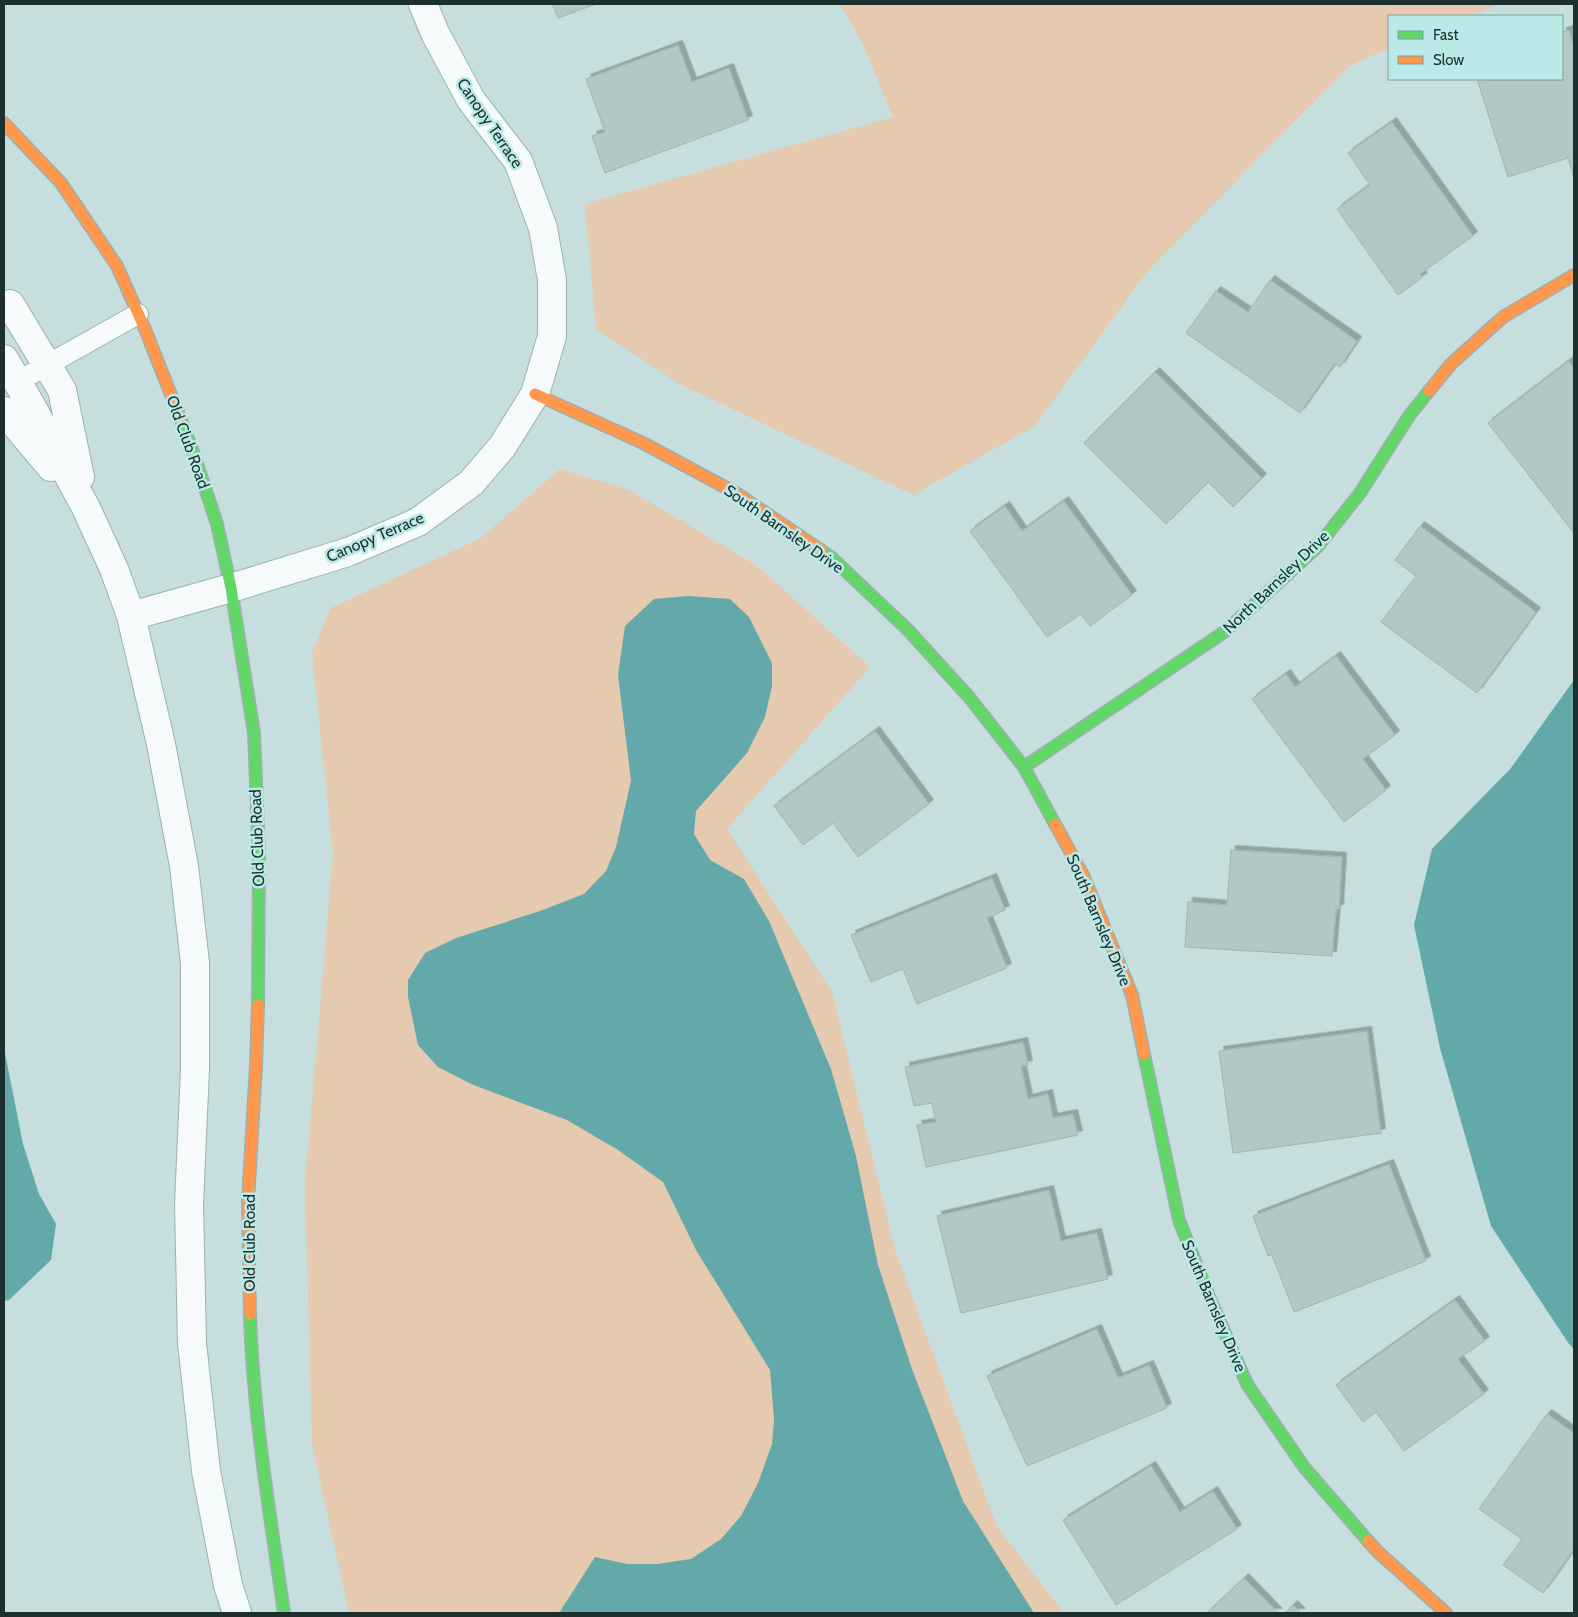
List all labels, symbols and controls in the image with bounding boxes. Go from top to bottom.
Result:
legend [1388,15,1563,80]
text: Fast [1433,26,1458,44]
text: Slow [1433,51,1464,69]
street label: Canopy Terrace [453,74,527,172]
street label: Old Club Road [162,393,214,491]
street label: South Barnsley Drive [721,481,847,577]
street label: Canopy Terrace [323,508,427,566]
street label: North Barnsley Drive [1219,527,1333,637]
street label: Old Club Road [246,789,268,887]
street label: South Barnsley Drive [1063,851,1135,989]
street label: Old Club Road [240,1194,259,1292]
street label: South Barnsley Drive [1178,1237,1250,1375]

